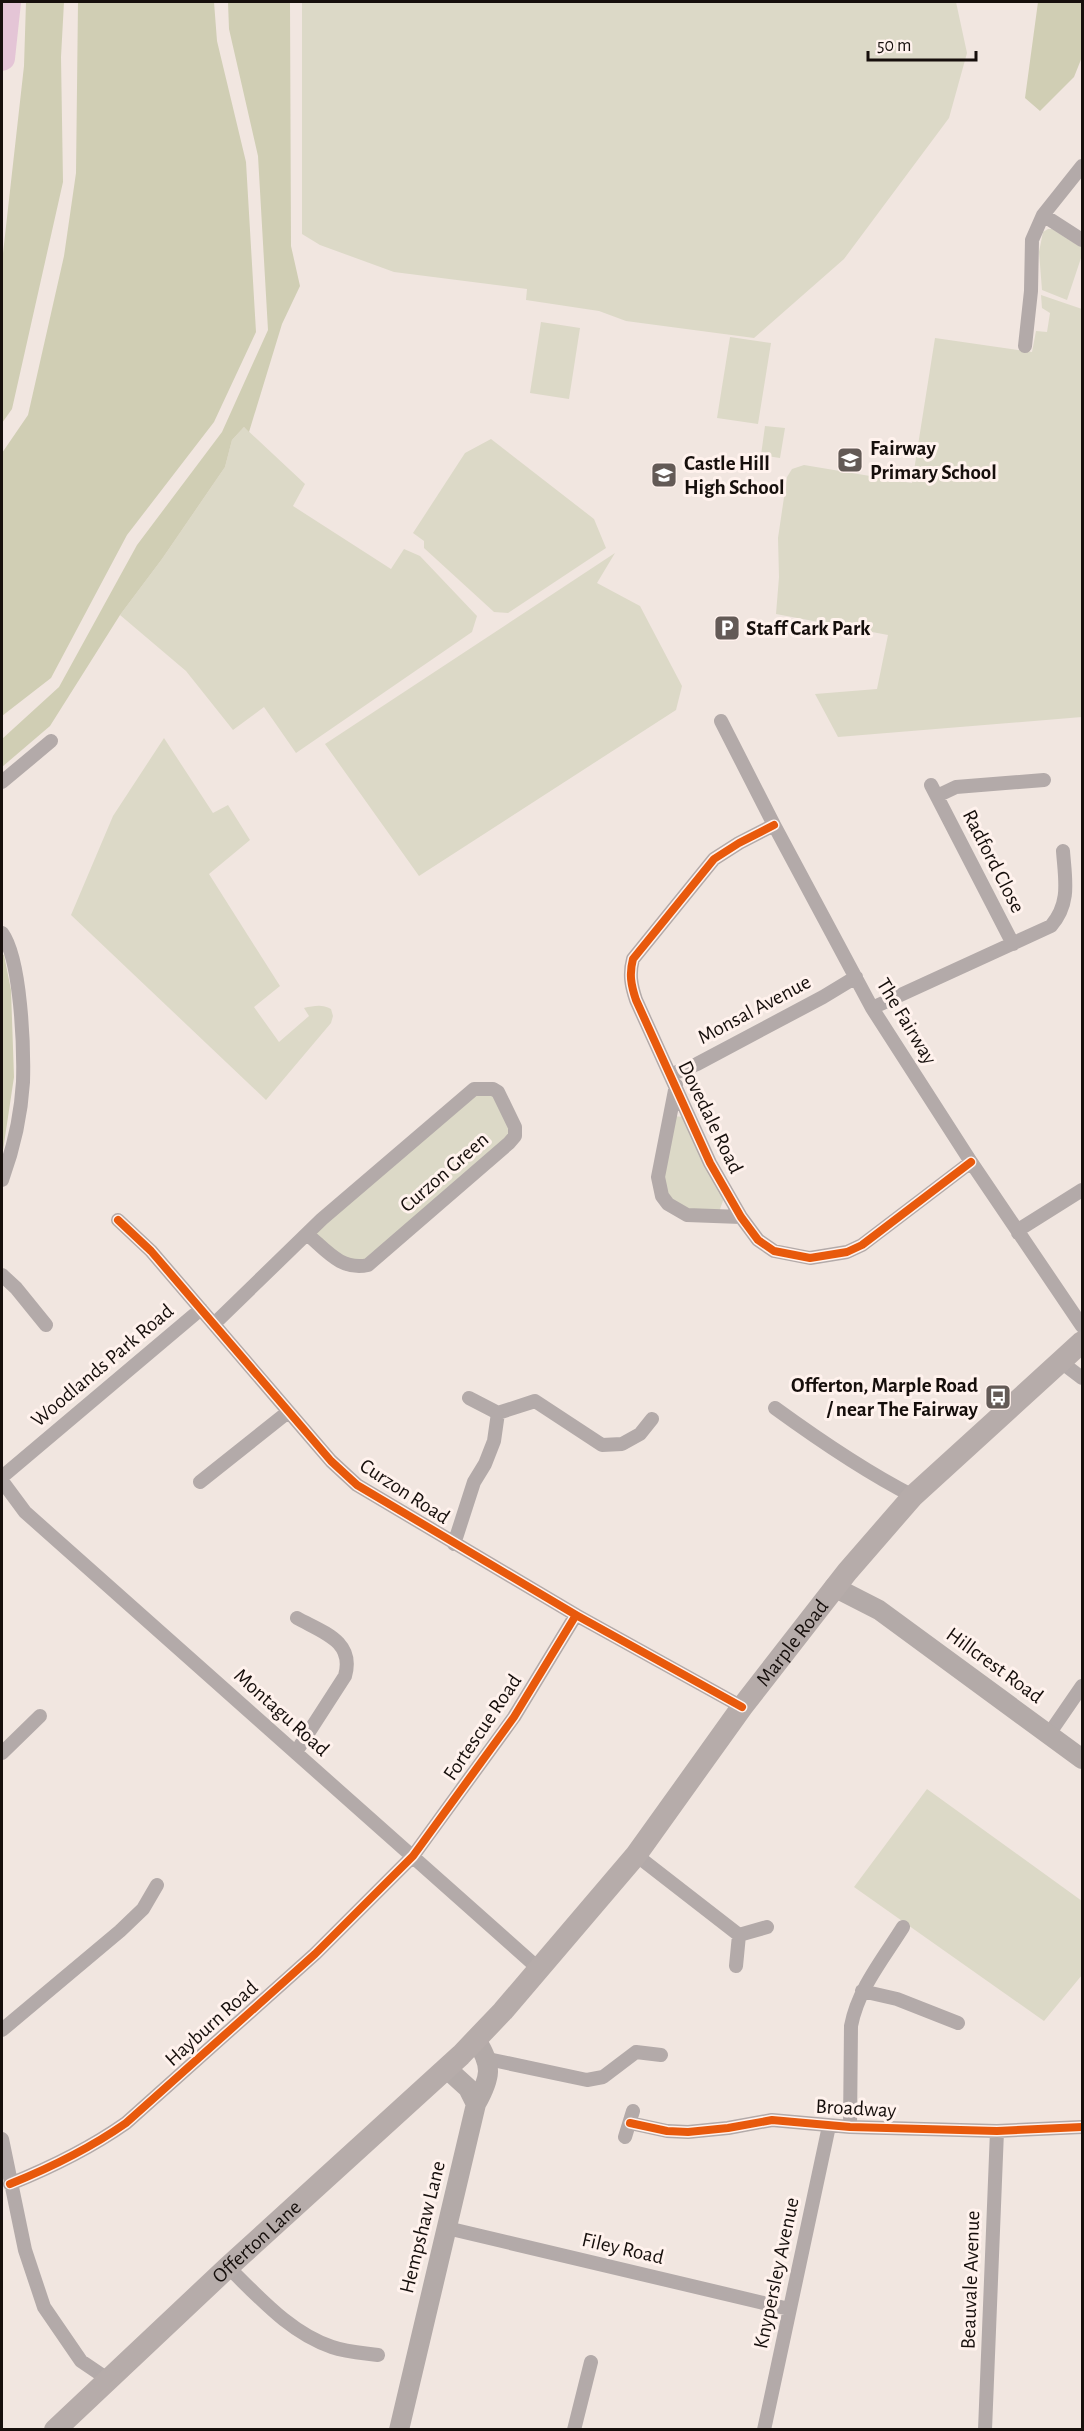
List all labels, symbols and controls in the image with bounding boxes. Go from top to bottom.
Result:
scale bar [868,24,976,62]
text: 50 m [877,37,911,55]
place label: Fairway Primary School [870,438,997,483]
school or university icon: Fairway Primary School [835,445,865,475]
place label: Castle Hill High School [684,453,785,498]
school or university icon: Castle Hill High School [649,460,679,490]
parking icon: Staff Cark Park [712,613,742,643]
place label: Staff Cark Park [746,618,871,639]
street label: Radford Close [959,806,1029,916]
street label: Monsal Avenue [694,971,814,1048]
street label: The Fairway [873,974,940,1068]
street label: Dovedale Road [674,1058,747,1177]
street label: Curzon Green [396,1128,493,1216]
street label: Woodlands Park Road [27,1300,178,1431]
place label: Offerton, Marple Road / near The Fairway [791,1375,979,1420]
bus stop icon: Offerton, Marple Road / near The Fairway [983,1382,1013,1412]
street label: Curzon Road [356,1455,454,1528]
street label: Marple Road [752,1596,833,1690]
street label: Hillcrest Road [942,1623,1047,1707]
street label: Montagu Road [230,1665,333,1760]
street label: Fortescue Road [439,1670,526,1784]
street label: Hayburn Road [161,1977,262,2070]
street label: Broadway [815,2096,897,2121]
street label: Hempshaw Lane [396,2159,449,2295]
street label: Offerton Lane [208,2196,305,2287]
street label: Knypersley Avenue [750,2196,803,2351]
street label: Beauvale Avenue [958,2210,983,2350]
street label: Filey Road [580,2229,666,2268]

